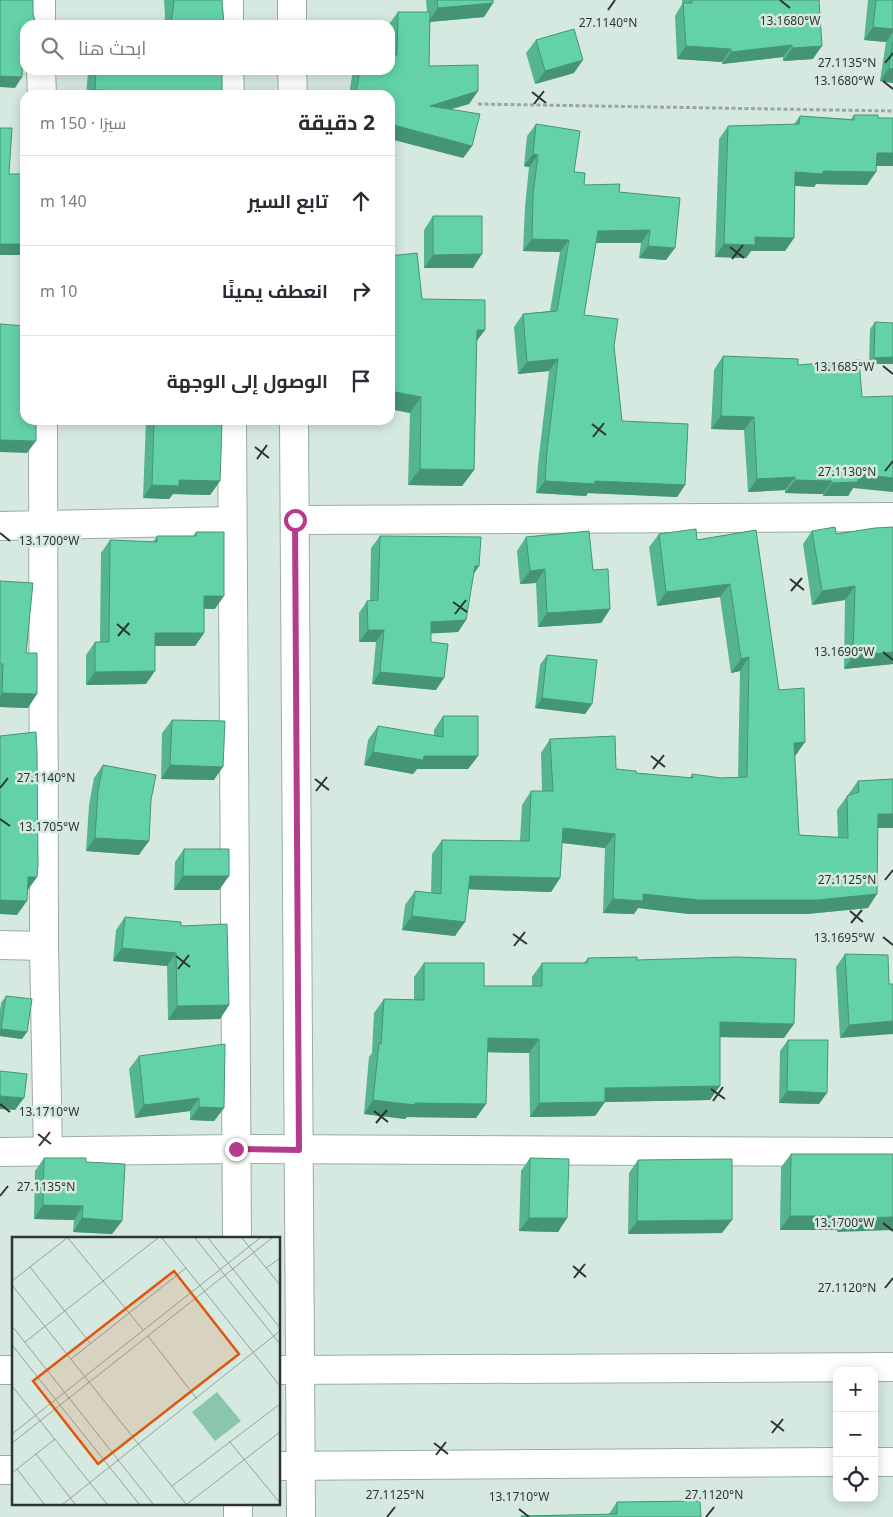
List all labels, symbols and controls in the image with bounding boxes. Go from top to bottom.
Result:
text: 13.1680°W [760,12,820,29]
text: 27.1140°N [579,14,637,31]
search box [20,20,395,75]
icon: search [38,34,66,62]
text: ابحث هنا [78,35,146,61]
text: 27.1135°N [818,54,876,71]
text: 13.1680°W [814,72,874,89]
text: 2 دقيقة [298,108,375,136]
text: سيرًا · 150 m [40,112,126,134]
icon: ahead [347,187,375,215]
text: تابع السير [248,188,328,214]
text: 140 m [40,190,87,212]
icon: right [347,277,375,305]
text: انعطف يمينًا [222,278,328,304]
text: 10 m [40,280,77,302]
text: 13.1685°W [814,358,874,375]
icon: arrive [347,367,375,395]
text: الوصول إلى الوجهة [167,368,328,394]
text: 27.1130°N [818,463,876,480]
route start [284,509,307,532]
text: 13.1700°W [19,532,79,549]
text: 13.1690°W [814,643,874,660]
text: 27.1140°N [17,769,75,786]
text: 13.1705°W [19,818,79,835]
text: 27.1125°N [818,871,876,888]
text: 13.1695°W [814,929,874,946]
text: 13.1710°W [19,1103,79,1120]
route end [225,1138,248,1161]
text: 27.1135°N [17,1178,75,1195]
text: 13.1700°W [814,1214,874,1231]
inset map [12,1237,280,1504]
text: 27.1120°N [818,1279,876,1296]
map controls [833,1367,878,1502]
button: + [833,1367,878,1412]
button: − [833,1412,878,1457]
button: locate [833,1457,878,1502]
text: 27.1125°N [366,1486,424,1503]
text: 27.1120°N [685,1486,743,1503]
text: 13.1710°W [489,1488,549,1505]

